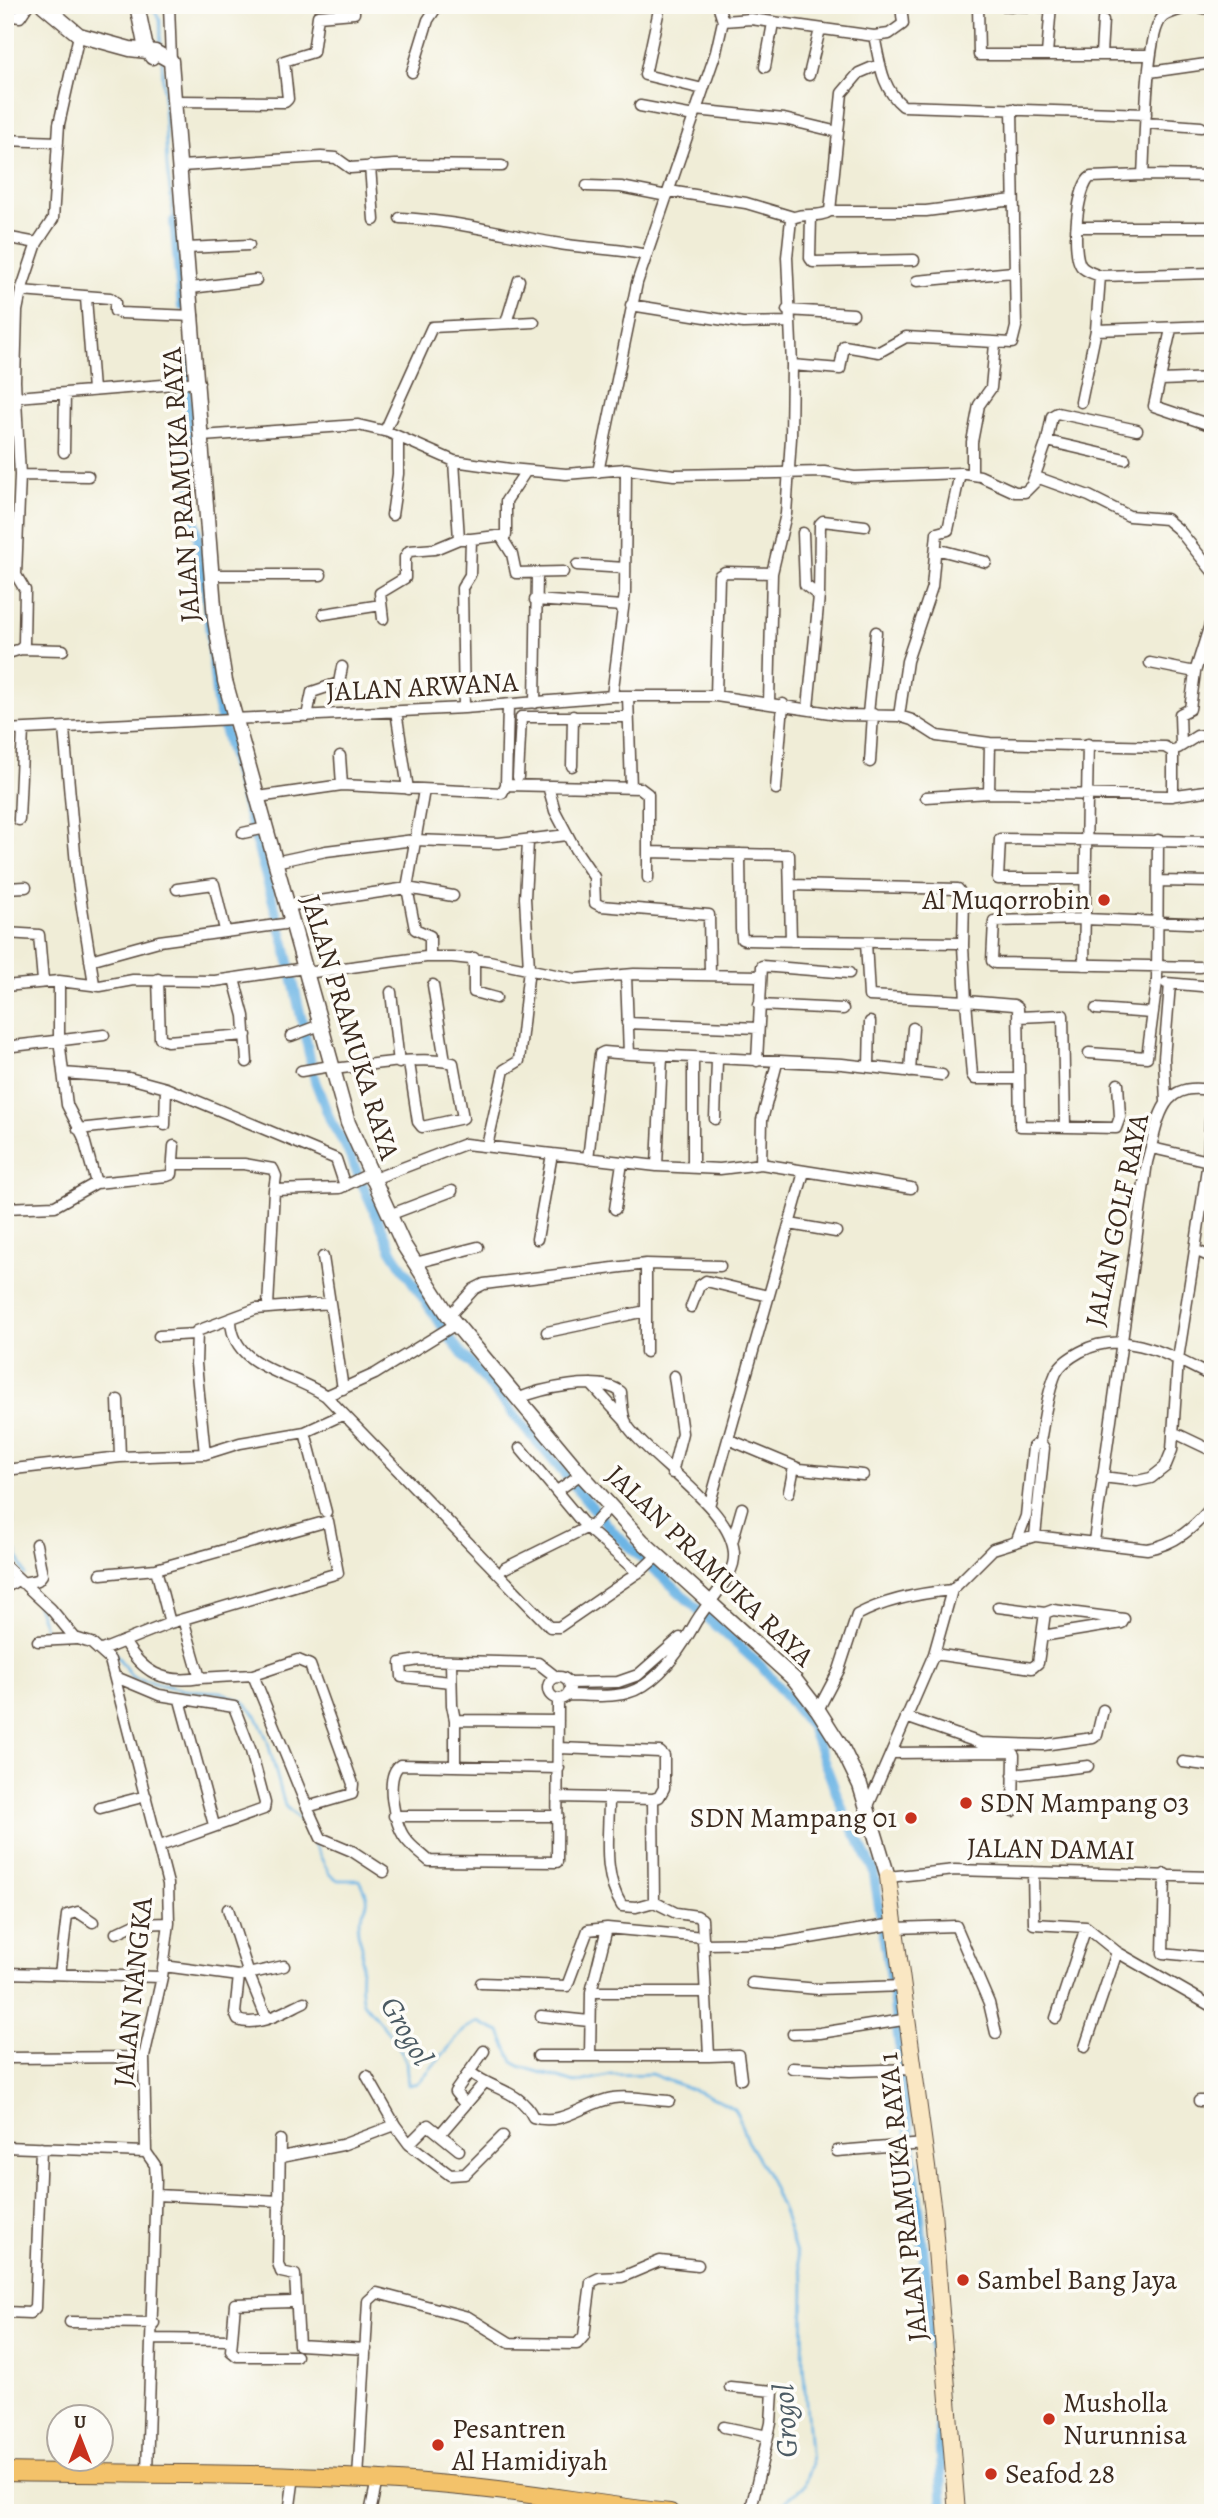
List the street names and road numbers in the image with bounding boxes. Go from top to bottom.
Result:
street label: JALAN PRAMUKA RAYA [152,346,210,624]
street label: JALAN ARWANA [325,663,520,711]
street label: JALAN PRAMUKA RAYA [292,890,409,1165]
street label: JALAN GOLF RAYA [1076,1110,1158,1330]
street label: JALAN PRAMUKA RAYA [598,1457,823,1676]
street label: JALAN DAMAI [967,1829,1135,1869]
street label: JALAN NANGKA [104,1895,162,2089]
street label: JALAN PRAMUKA RAYA 1 [869,2050,937,2344]

